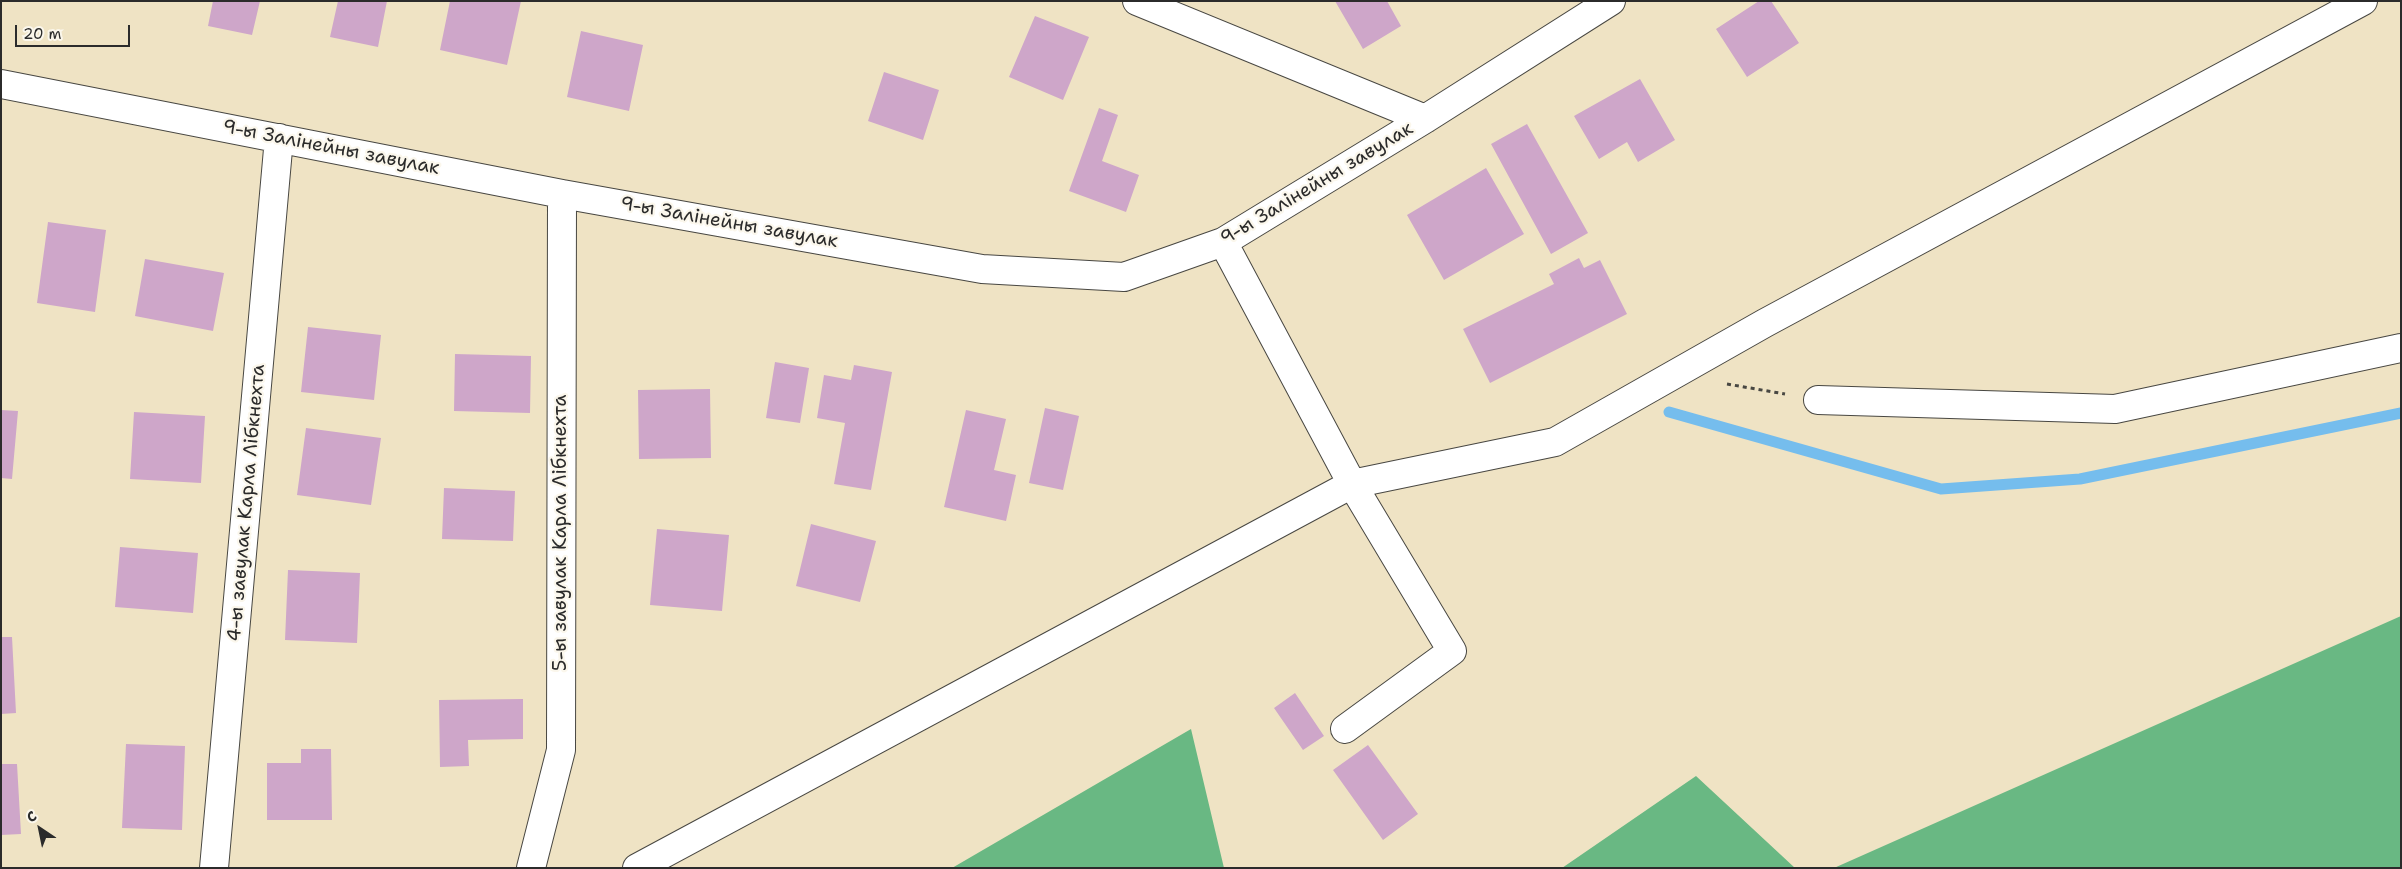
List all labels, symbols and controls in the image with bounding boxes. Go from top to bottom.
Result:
scale bar [18,15,132,47]
text: 20 m [23,24,62,44]
street label: 9-ы Залінейны завулак [221,116,441,180]
street label: 9-ы Залінейны завулак [1217,117,1417,251]
street label: 9-ы Залінейны завулак [618,193,840,253]
street label: 4-ы завулак Карла Лібкнехта [224,363,270,643]
street label: 5-ы завулак Карла Лібкнехта [550,395,572,671]
north arrow [15,804,65,854]
text: С [23,807,40,826]

